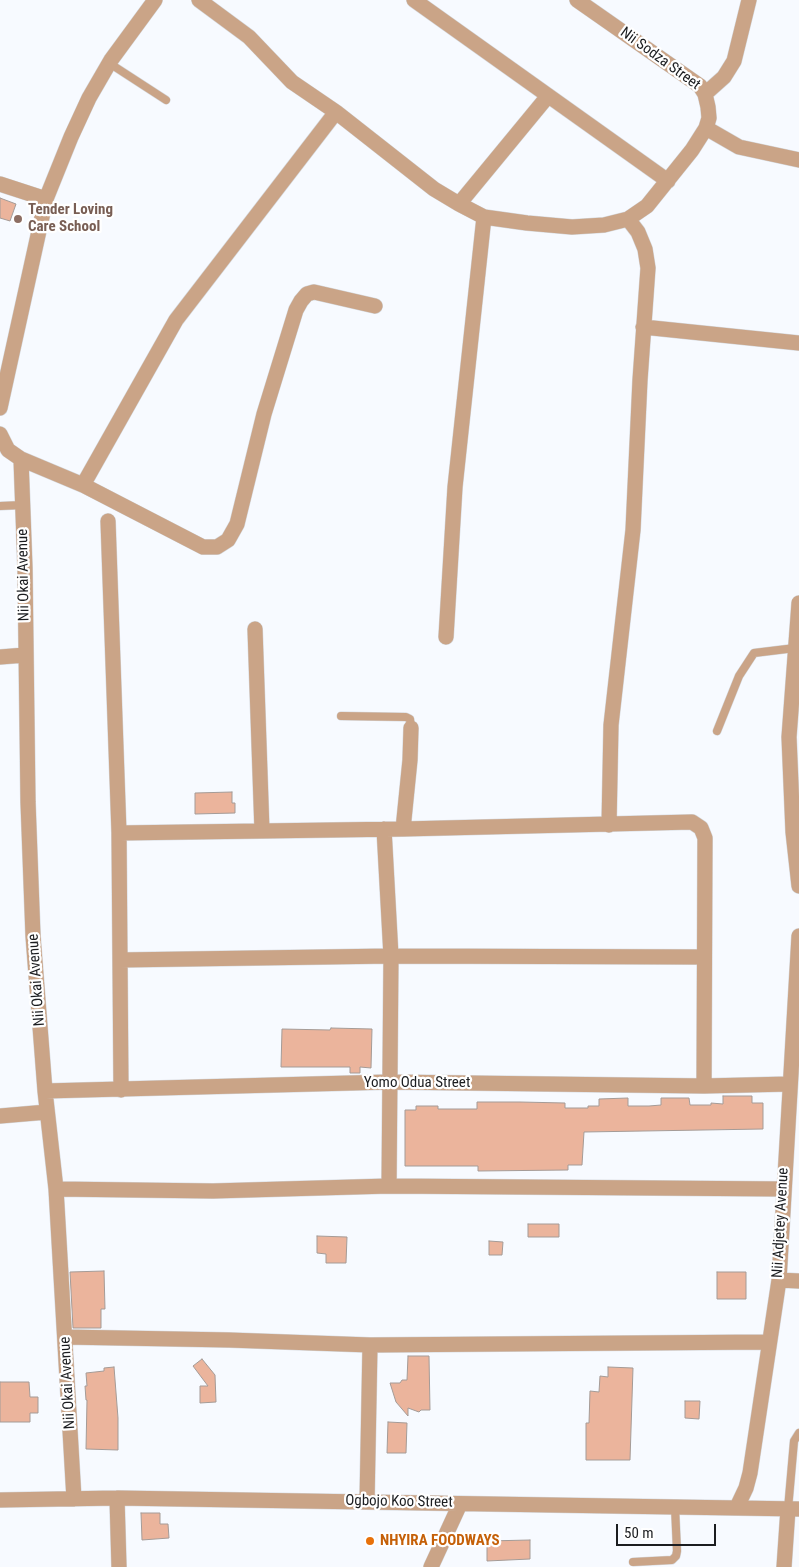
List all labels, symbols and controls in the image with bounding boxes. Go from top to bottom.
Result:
street label: Nii Sodza Street [616,24,704,94]
place label: Tender Loving Care School [28,201,113,236]
marker: Tender Loving Care School [12,213,24,225]
street label: Nii Okai Avenue [14,529,34,621]
street label: Nii Okai Avenue [25,933,49,1027]
street label: Yomo Odua Street [364,1074,470,1092]
street label: Nii Adjetey Avenue [769,1167,793,1279]
street label: Nii Okai Avenue [57,1336,79,1430]
street label: Ogbojo Koo Street [345,1492,453,1512]
scale bar [619,1514,719,1546]
text: 50 m [624,1524,654,1542]
place label: NHYIRA FOODWAYS [380,1532,500,1550]
marker: NHYIRA FOODWAYS [364,1535,376,1547]

